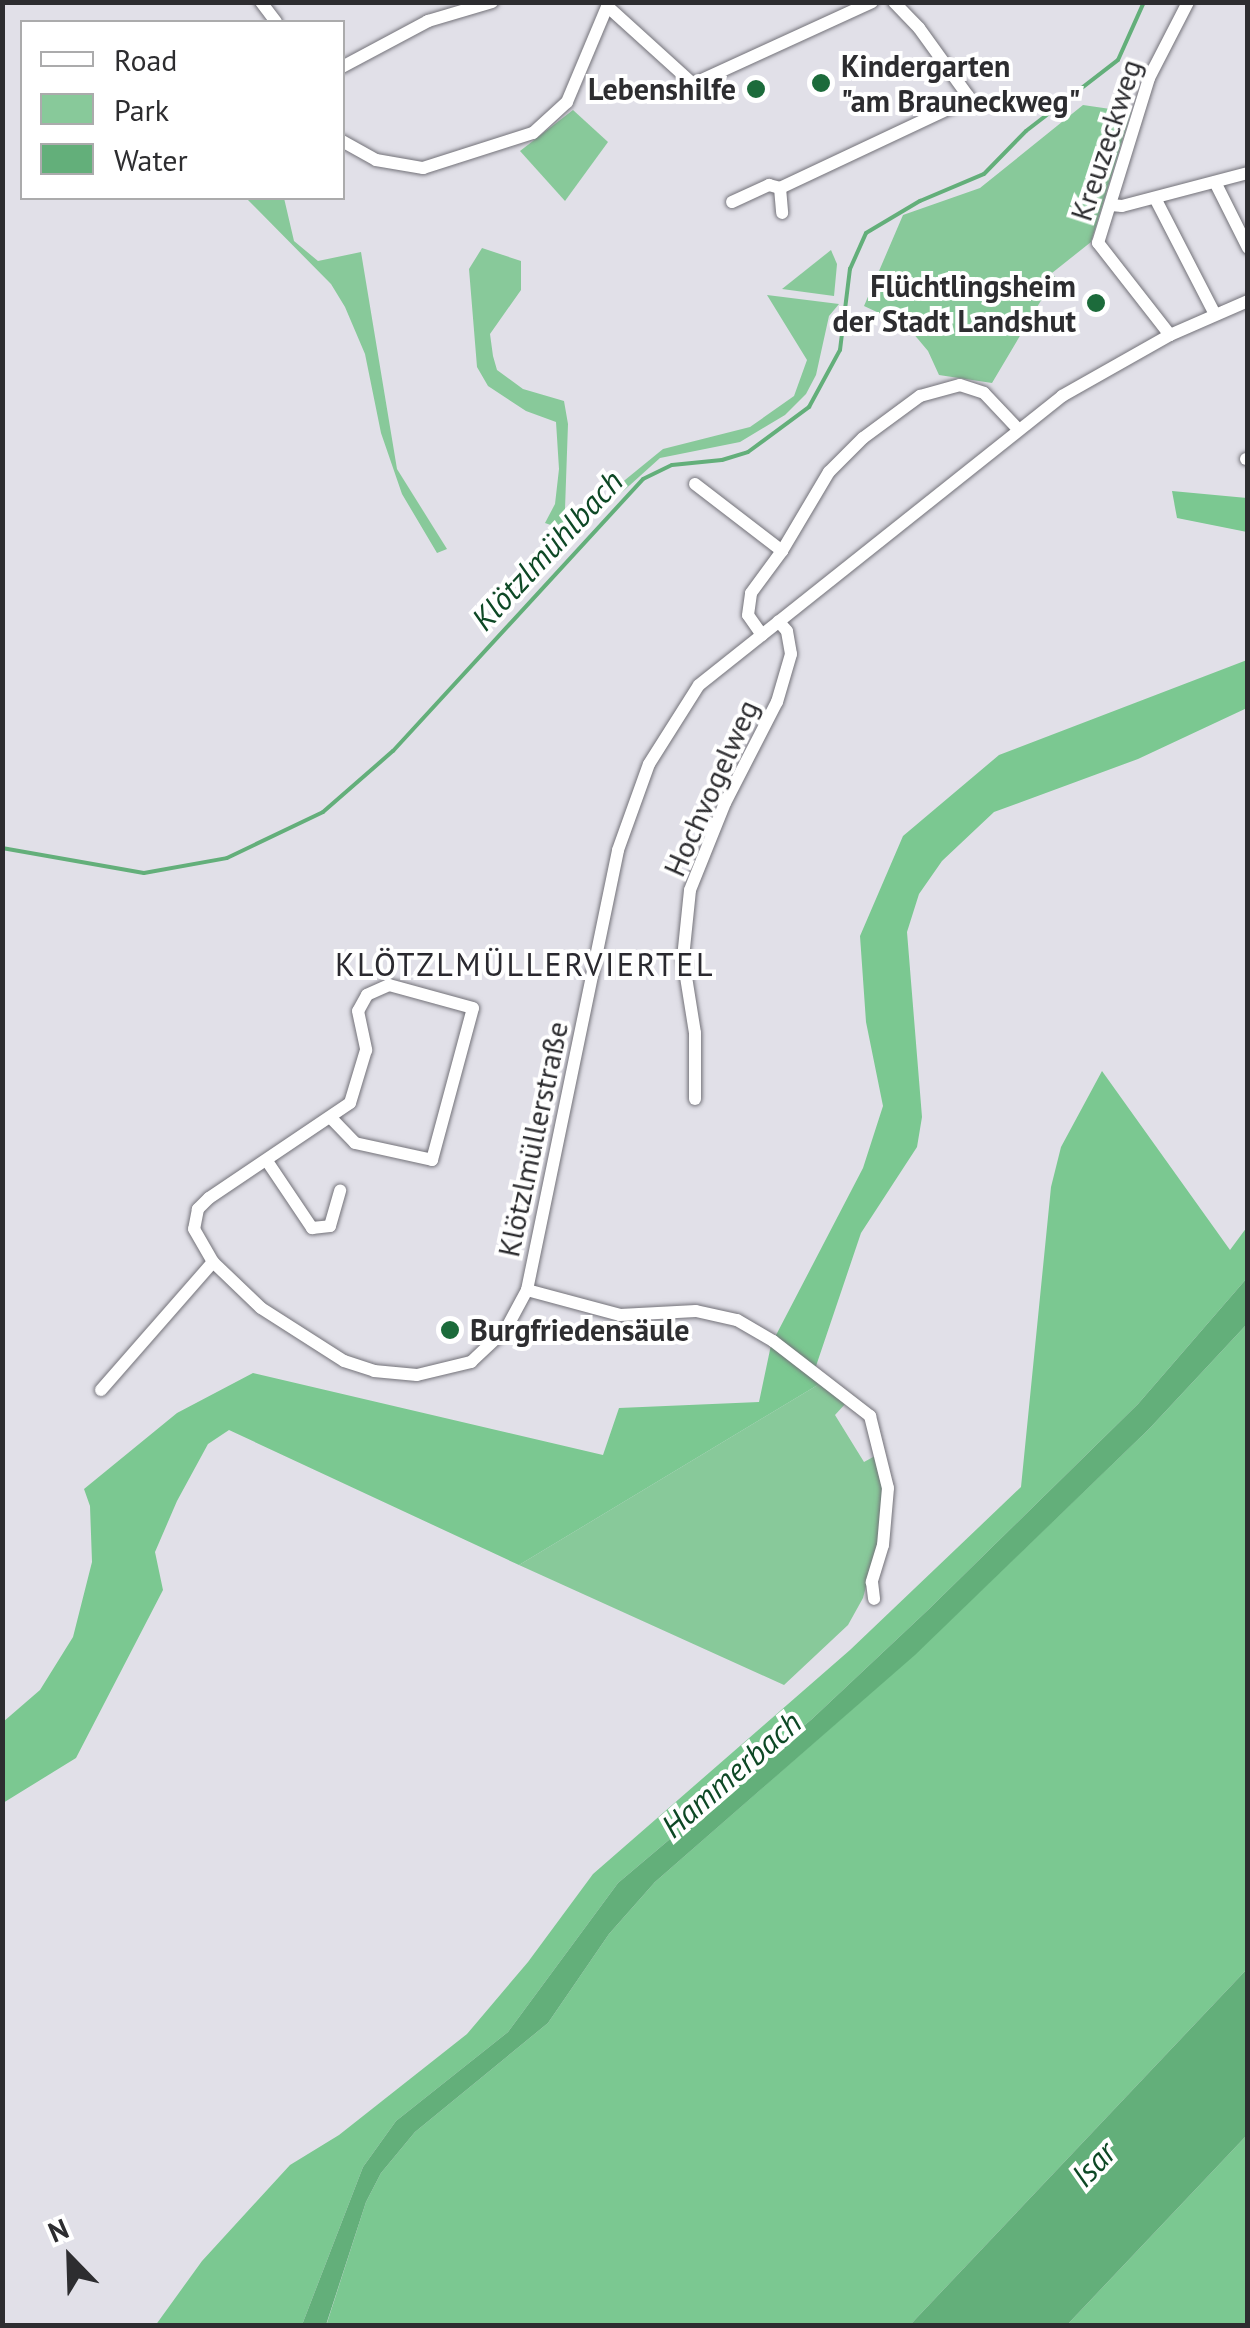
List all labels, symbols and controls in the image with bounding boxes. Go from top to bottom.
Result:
legend [20,20,345,200]
text: Road [114,40,178,79]
place label: Kindergarten "am Brauneckweg" [841,48,1081,118]
street label: Kreuzeckweg [1063,55,1149,225]
place label: Lebenshilfe [588,71,736,107]
marker: Kindergarten "am Brauneckweg" [810,72,832,94]
marker: Lebenshilfe [745,78,767,100]
text: Park [114,90,169,129]
text: Water [114,140,188,179]
place label: Flüchtlingsheim der Stadt Landshut [833,268,1076,338]
marker: Flüchtlingsheim der Stadt Landshut [1085,292,1107,314]
water label: Klötzlmühlbach [463,462,631,638]
street label: Hochvogelweg [656,694,766,882]
district label: KLÖTZLMÜLLERVIERTEL [335,945,715,983]
street label: Klötzlmüllerstraße [490,1018,576,1260]
place label: Burgfriedensäule [470,1312,689,1348]
marker: Burgfriedensäule [439,1319,461,1341]
water label: Hammerbach [653,1703,809,1845]
water label: Isar [1063,2133,1123,2195]
north arrow [20,2208,120,2308]
text: N [42,2209,74,2251]

